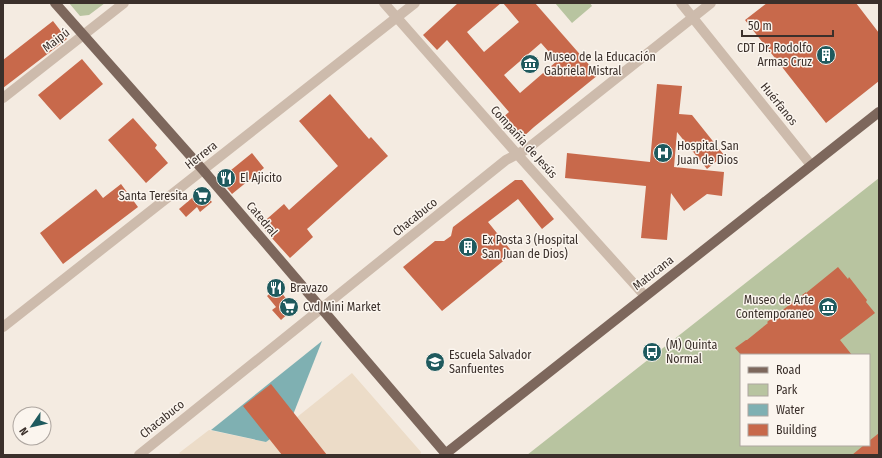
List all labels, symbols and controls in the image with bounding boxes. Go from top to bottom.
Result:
scale bar [742,12,833,38]
text: 50 m [748,19,772,33]
street label: Maipú [40,25,72,55]
place label: CDT Dr. Rodolfo Armas Cruz [737,41,812,69]
building icon: CDT Dr. Rodolfo Armas Cruz [815,44,837,66]
place label: Museo de la Educación Gabriela Mistral [544,50,656,78]
museum icon: Museo de la Educación Gabriela Mistral [519,53,541,75]
street label: Huérfanos [758,80,800,128]
street label: Compañía de Jesús [488,103,560,181]
street label: Herrera [182,138,220,172]
place label: Hospital San Juan de Dios [677,139,739,167]
hospital icon: Hospital San Juan de Dios [652,142,674,164]
restaurant icon: El Ajicito [215,167,237,189]
place label: El Ajicito [240,171,282,185]
supermarket icon: Santa Teresita [191,185,213,207]
place label: Santa Teresita [119,189,188,203]
street label: Chacabuco [390,195,440,239]
street label: Catedral [244,199,280,239]
place label: Ex Posta 3 (Hospital San Juan de Dios) [482,233,578,261]
building icon: Ex Posta 3 (Hospital San Juan de Dios) [457,236,479,258]
street label: Matucana [630,253,676,293]
restaurant icon: Bravazo [265,277,287,299]
place label: Bravazo [290,281,328,295]
place label: Museo de Arte Contemporaneo [736,293,814,321]
supermarket icon: Cvd Mini Market [278,296,300,318]
museum icon: Museo de Arte Contemporaneo [817,296,839,318]
place label: Cvd Mini Market [303,300,381,314]
place label: (M) Quinta Normal [666,338,717,366]
bus stop icon: (M) Quinta Normal [641,341,663,363]
place label: Escuela Salvador Sanfuentes [449,348,532,376]
school or university icon: Escuela Salvador Sanfuentes [424,351,446,373]
legend [740,354,870,446]
text: Road [776,363,801,377]
text: Park [776,383,798,397]
street label: Chacabuco [137,397,187,441]
text: Water [776,403,805,417]
north arrow [12,406,52,446]
text: Building [776,423,817,437]
text: N [17,425,31,438]

